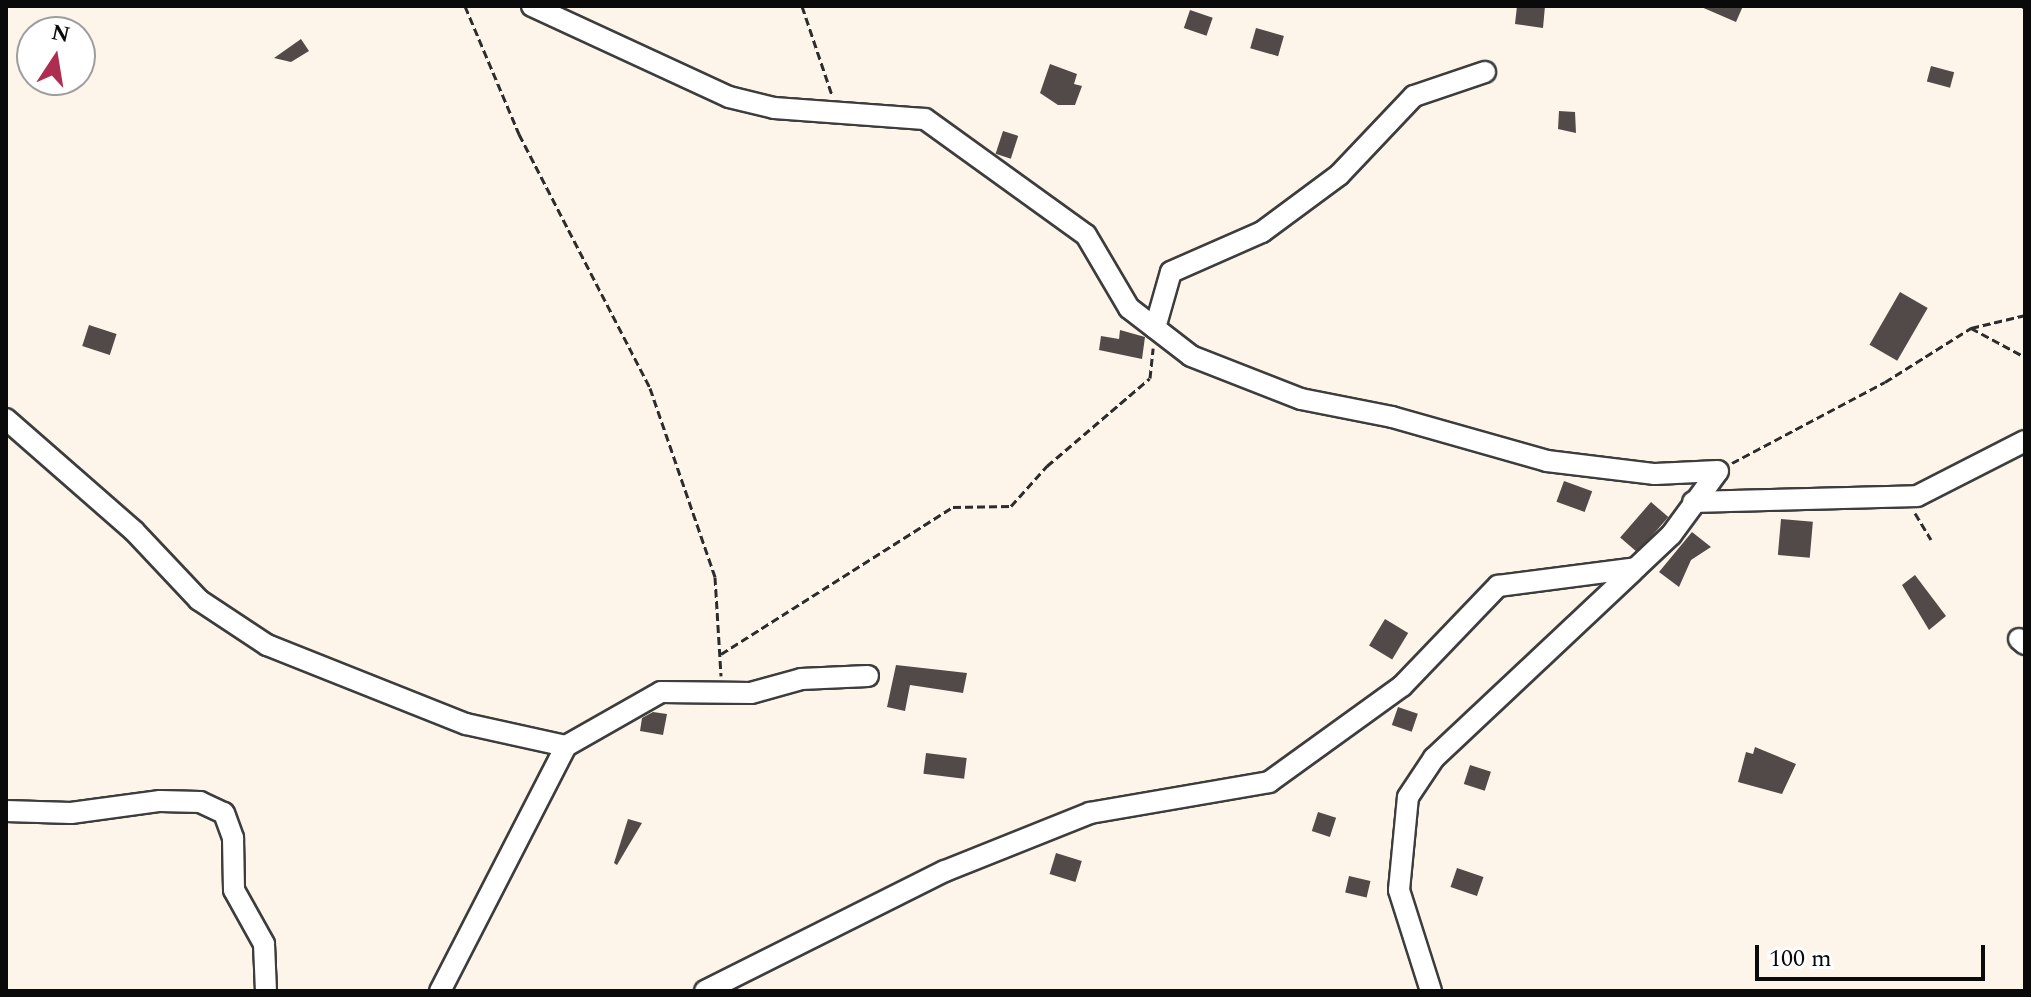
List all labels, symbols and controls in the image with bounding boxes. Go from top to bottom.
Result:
north arrow [16,16,96,96]
text: N [48,16,73,52]
scale bar [1759,929,1989,979]
text: 100 m [1769,941,1832,977]

